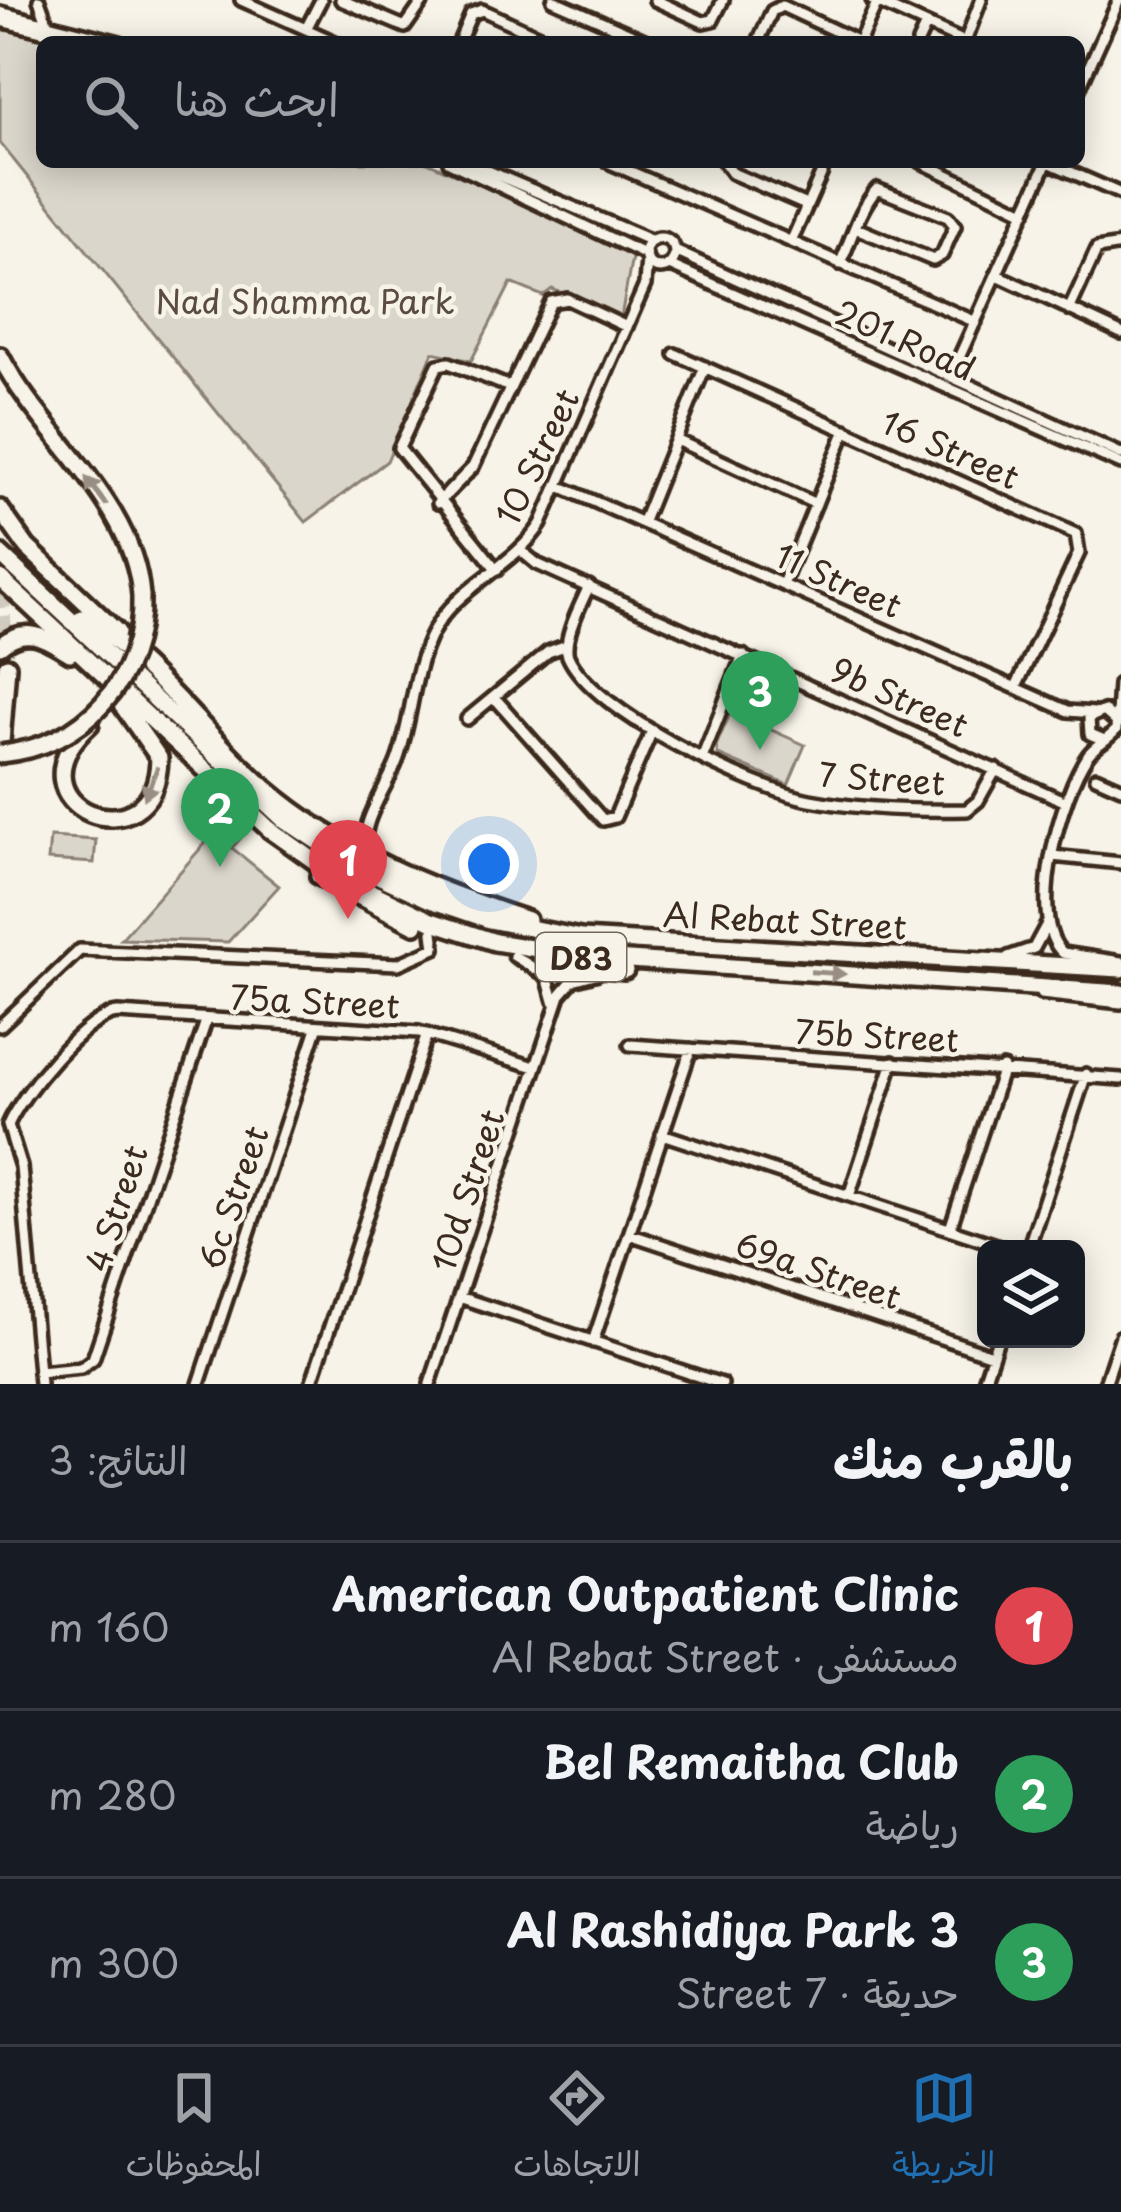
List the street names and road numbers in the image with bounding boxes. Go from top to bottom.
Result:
street label: 201 Road [828,286,984,392]
street label: 10 Street [482,380,590,532]
street label: 16 Street [874,395,1028,501]
street label: 11 Street [768,529,910,629]
street label: 9b Street [823,643,977,749]
street label: 7 Street [817,748,947,806]
street label: Al Rebat Street [662,888,908,950]
road number: D83 [536,933,626,981]
street label: 75a Street [229,971,401,1029]
street label: 75b Street [794,1005,960,1063]
street label: 10d Street [416,1103,516,1277]
street label: 6c Street [184,1118,280,1276]
street label: 4 Street [71,1138,159,1278]
street label: 69a Street [730,1217,908,1321]

